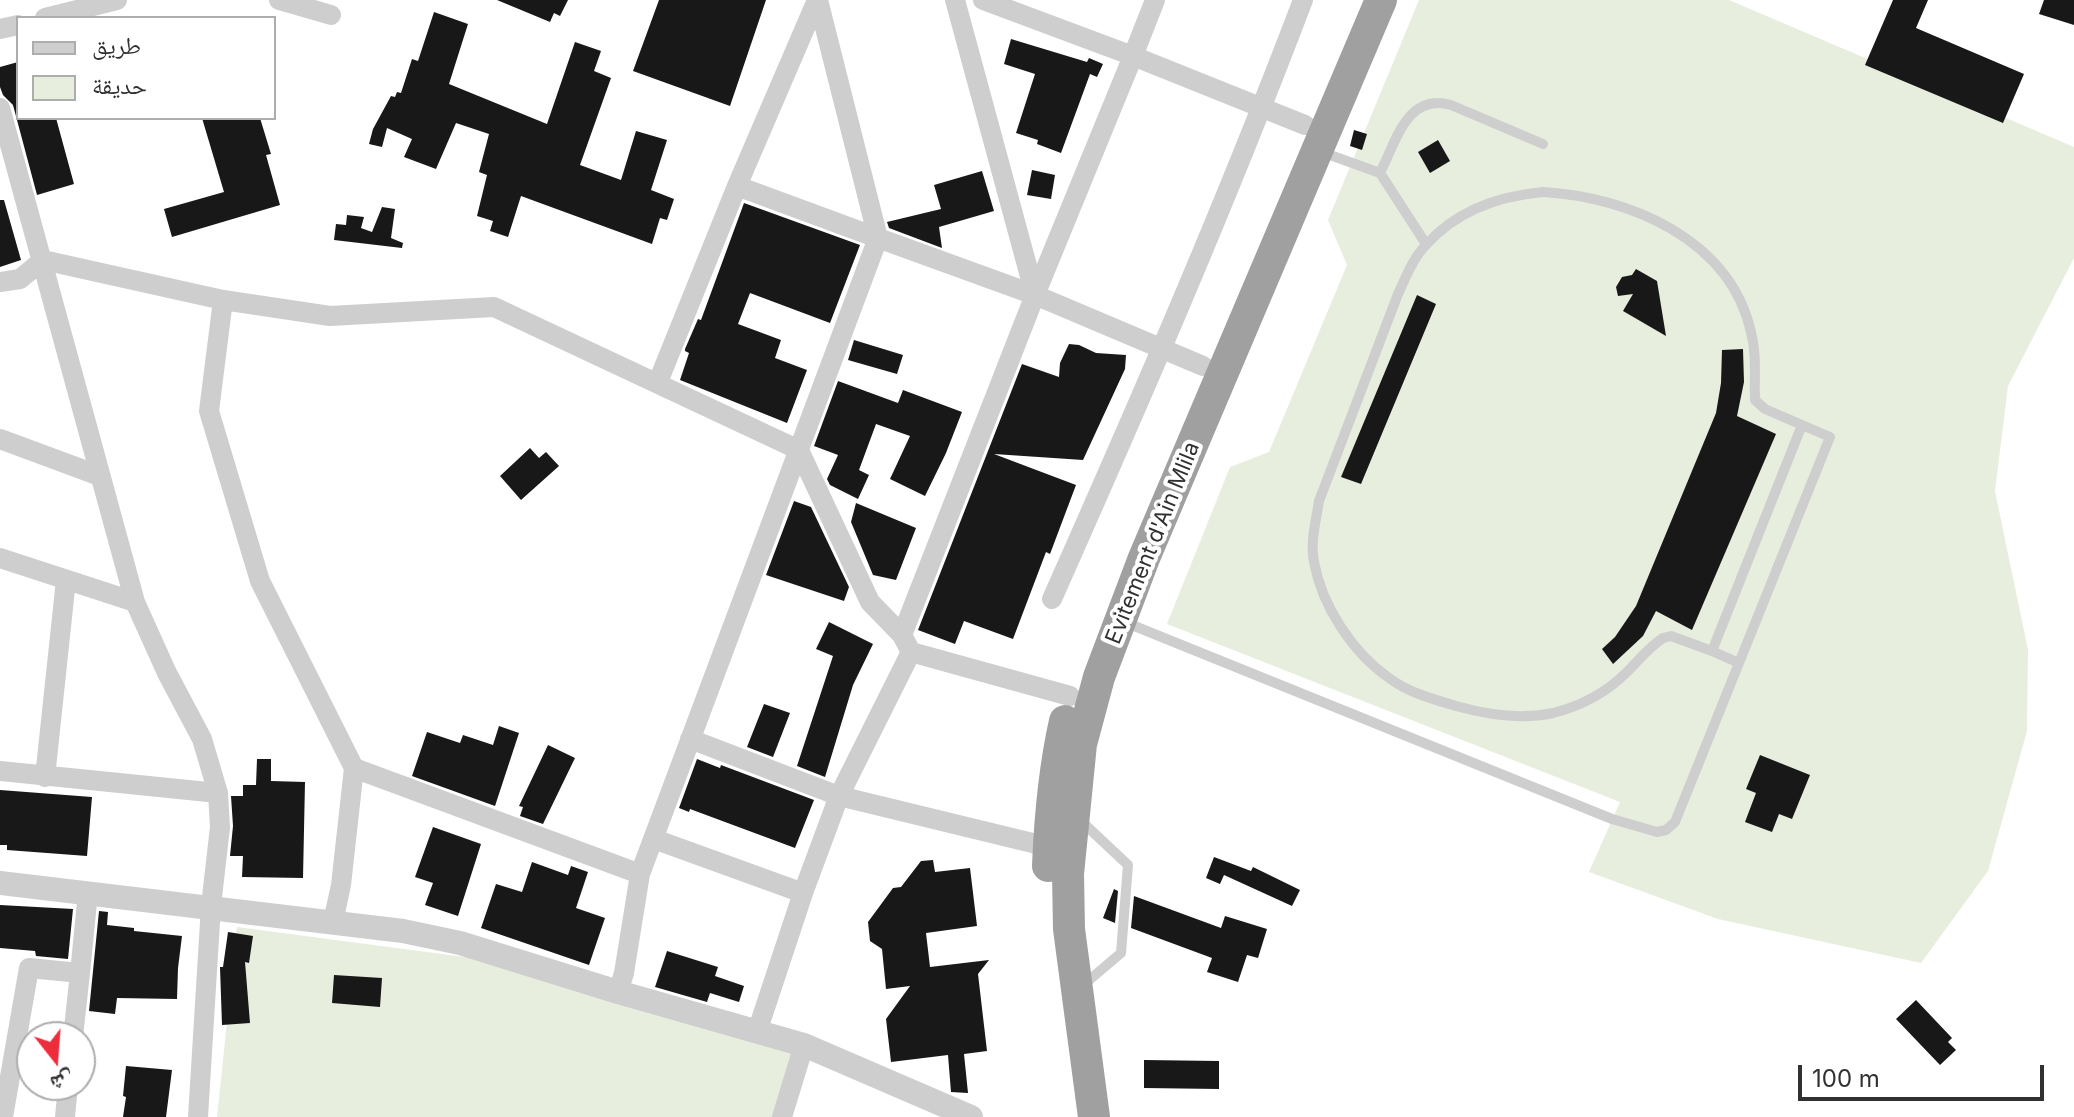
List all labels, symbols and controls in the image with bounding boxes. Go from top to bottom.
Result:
legend [16,16,276,120]
text: طريق [92,31,141,60]
text: حديقة [92,71,147,100]
street label: Evitement d'Ain Mlila [1100,438,1206,648]
north arrow [16,1021,96,1101]
scale bar [1802,1049,2048,1099]
text: 100 m [1812,1064,1880,1093]
text: ش [47,1066,77,1098]

